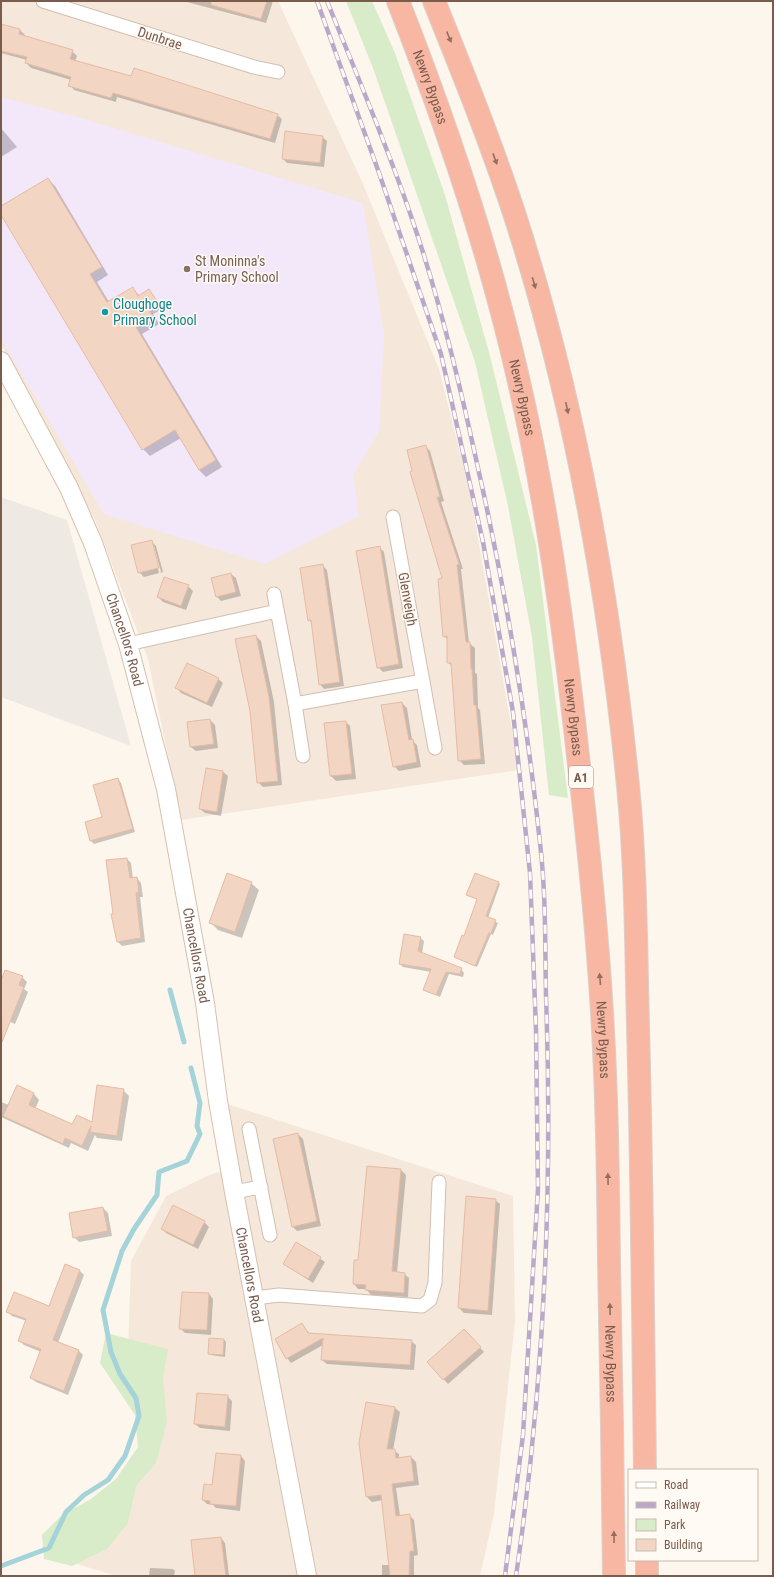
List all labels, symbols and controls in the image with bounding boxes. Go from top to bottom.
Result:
street label: Dunbrae [136,23,185,53]
one-way arrow [446,32,452,44]
street label: Newry Bypass [410,48,451,126]
one-way arrow [492,153,498,165]
place label: St Moninna's Primary School [195,253,279,285]
marker: St Moninna's Primary School [182,264,192,274]
one-way arrow [531,277,537,289]
place label: Cloughoge Primary School [113,296,197,328]
marker: Cloughoge Primary School [100,307,110,317]
street label: Newry Bypass [506,358,538,437]
one-way arrow [565,402,571,414]
street label: Glenveigh [395,571,421,627]
street label: Chancellors Road [103,591,147,688]
street label: Newry Bypass [561,678,586,757]
road number: A1 [569,766,593,788]
street label: Chancellors Road [180,906,213,1004]
one-way arrow [596,973,603,985]
street label: Newry Bypass [593,1001,613,1079]
one-way arrow [605,1172,611,1185]
street label: Chancellors Road [233,1226,267,1324]
one-way arrow [607,1302,613,1315]
street label: Newry Bypass [602,1325,620,1403]
legend [628,1469,758,1561]
text: Road [664,1478,688,1492]
text: Railway [664,1498,700,1512]
text: Park [664,1518,686,1532]
one-way arrow [611,1530,617,1543]
text: Building [664,1538,702,1552]

